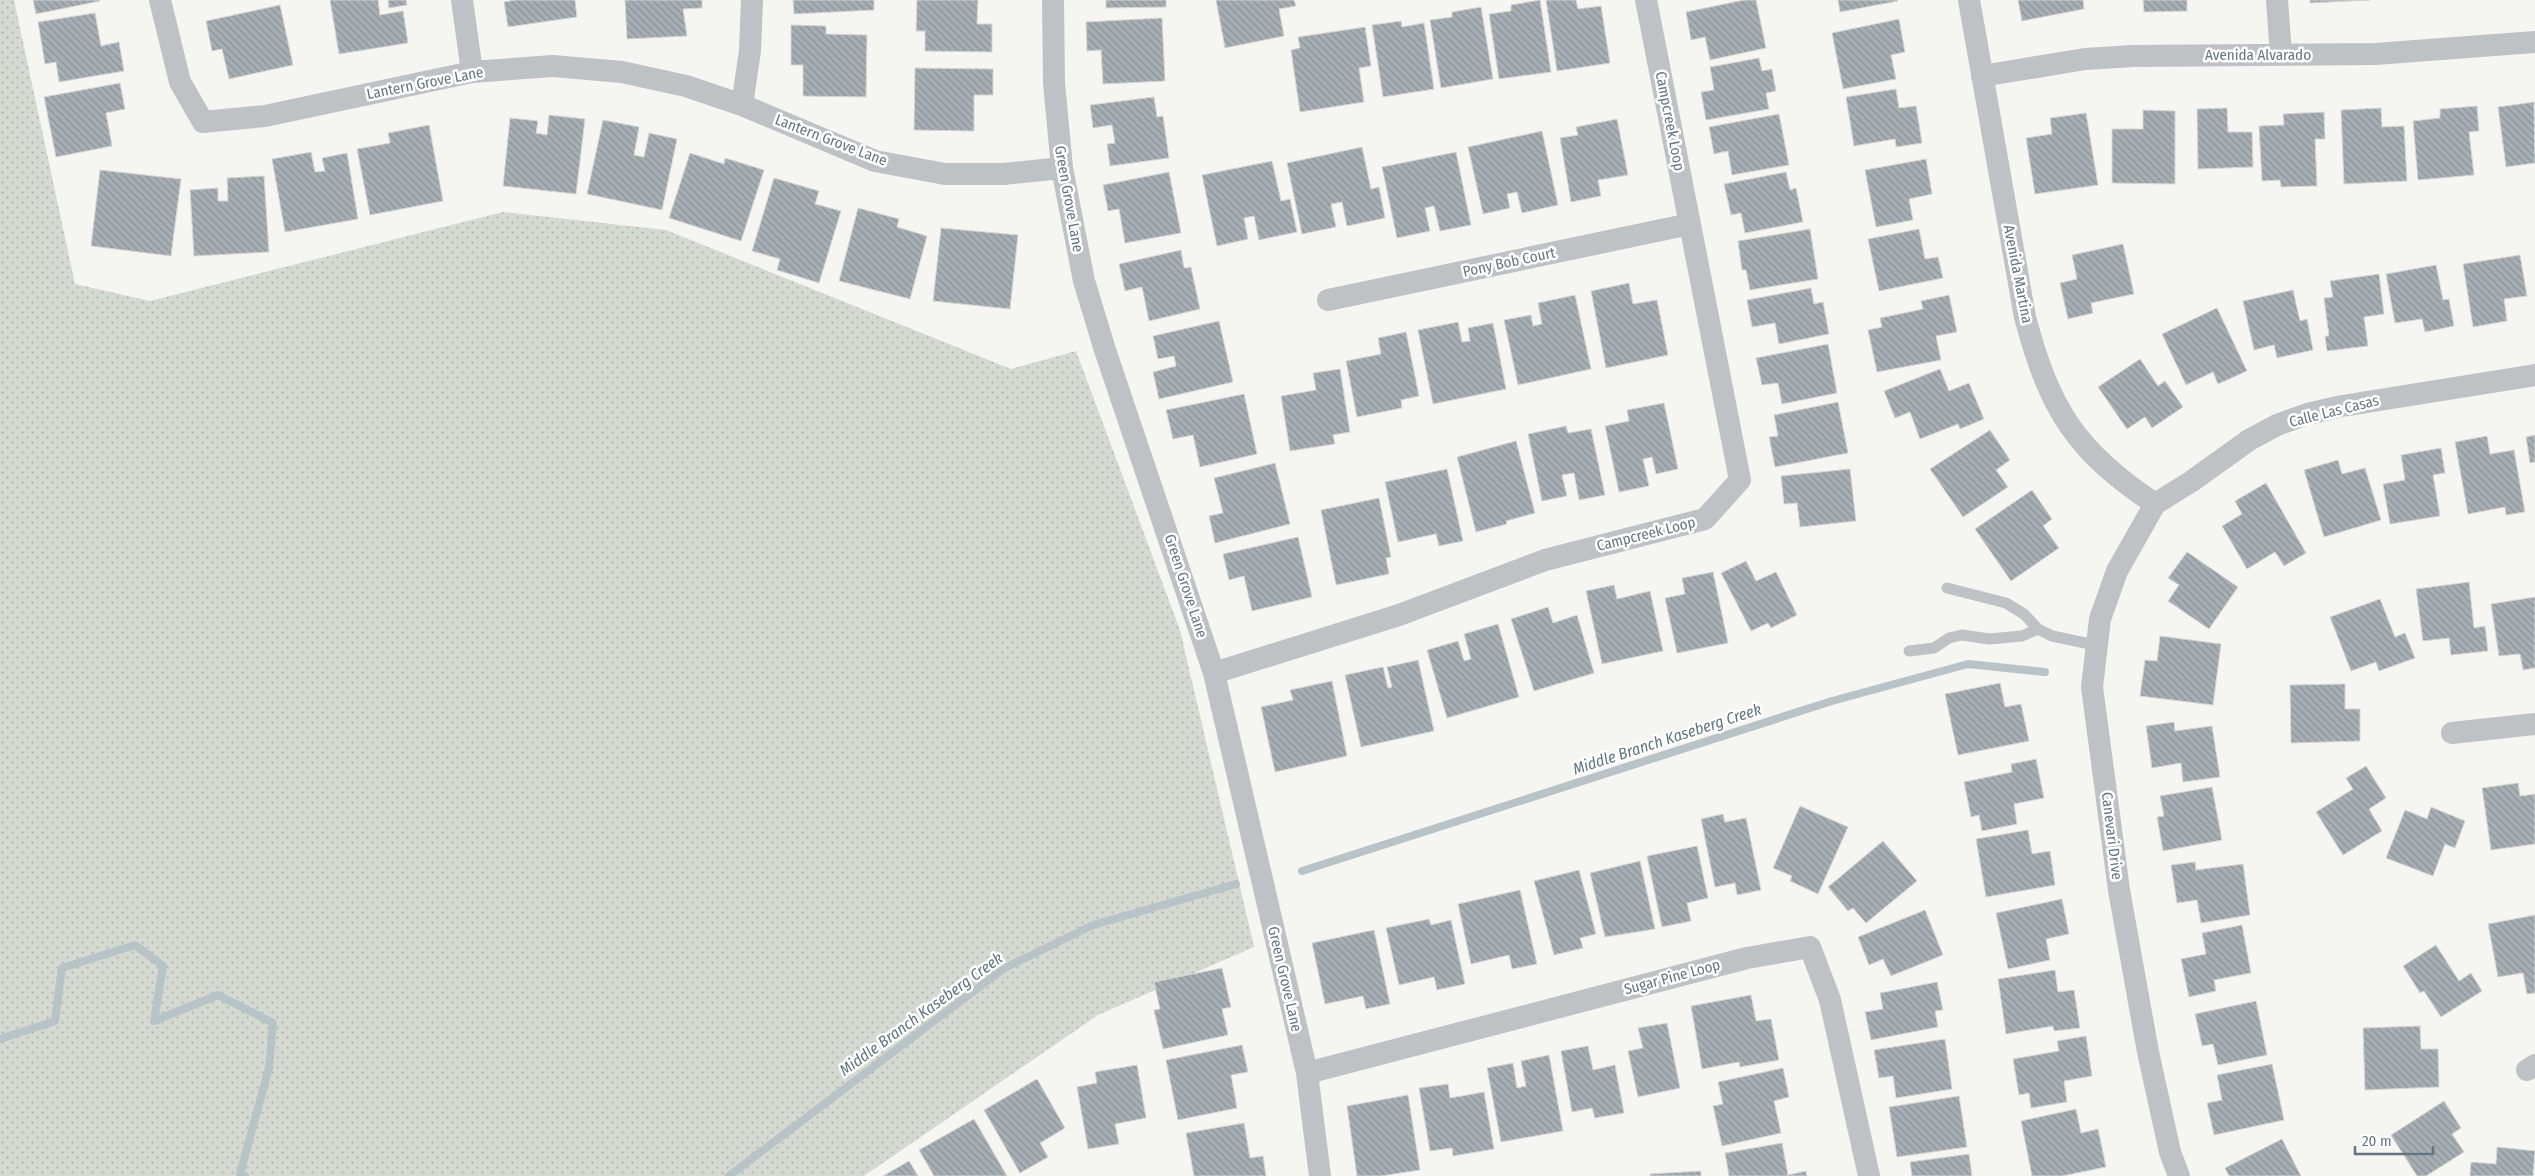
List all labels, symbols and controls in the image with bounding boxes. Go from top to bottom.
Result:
street label: Avenida Alvarado [2205,46,2311,64]
street label: Lantern Grove Lane [365,63,485,103]
street label: Campcreek Loop [1652,70,1688,172]
street label: Lantern Grove Lane [772,110,890,170]
street label: Green Grove Lane [1051,144,1087,254]
street label: Avenida Martina [2000,223,2036,325]
street label: Pony Bob Court [1461,243,1557,281]
street label: Calle Las Casas [2287,391,2381,431]
street label: Campcreek Loop [1595,513,1697,555]
street label: Green Grove Lane [1161,532,1211,640]
water label: Middle Branch Kaseberg Creek [1570,699,1764,779]
street label: Canevari Drive [2098,791,2126,881]
street label: Green Grove Lane [1264,925,1306,1033]
water label: Middle Branch Kaseberg Creek [836,948,1006,1080]
street label: Sugar Pine Loop [1622,956,1722,998]
scale bar [2355,1124,2432,1156]
text: 20 m [2362,1132,2392,1150]

